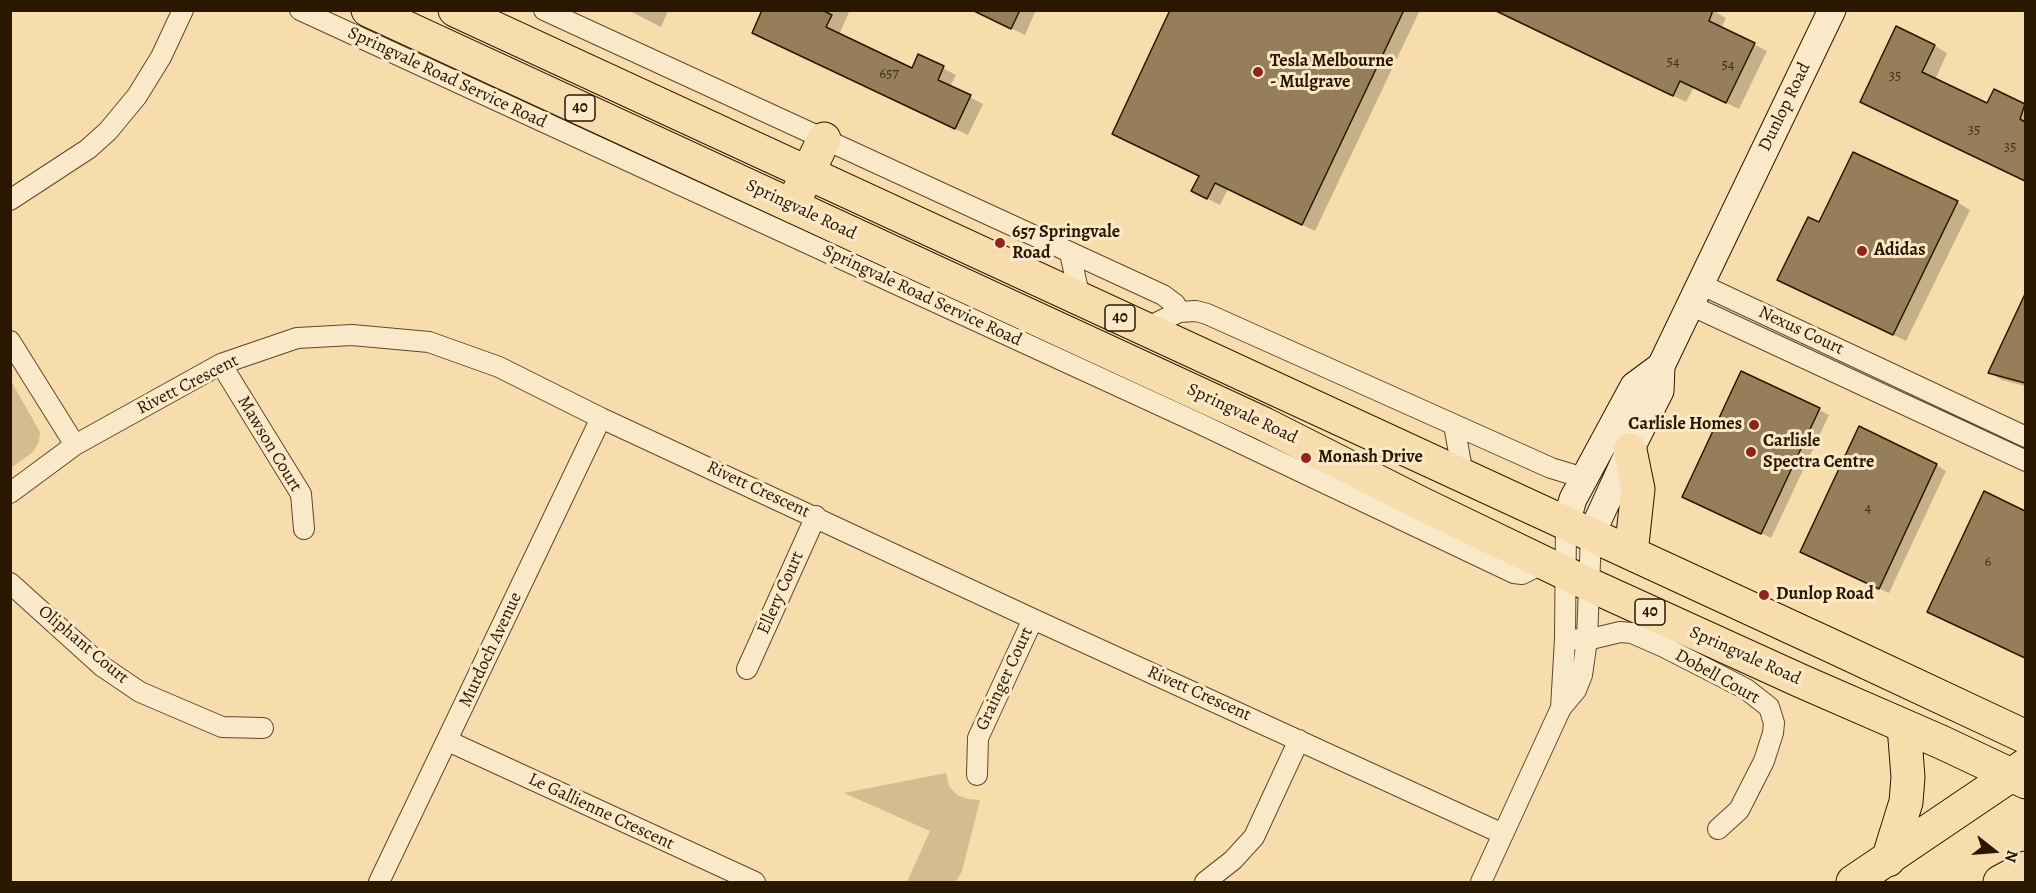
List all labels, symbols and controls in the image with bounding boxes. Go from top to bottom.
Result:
street label: Springvale Road Service Road [344,22,550,134]
place label: Tesla Melbourne - Mulgrave [1270,51,1394,94]
house number: 54 [1666,53,1680,71]
house number: 54 [1721,56,1735,74]
street label: Dunlop Road [1754,59,1816,155]
house number: 657 [879,65,899,83]
marker: Tesla Melbourne - Mulgrave [1251,65,1265,79]
house number: 35 [1889,67,1901,85]
road number: 40 [565,95,595,121]
house number: 35 [1968,121,1980,139]
house number: 35 [2004,138,2016,156]
street label: Springvale Road [742,175,860,245]
place label: 657 Springvale Road [1012,222,1120,264]
marker: 657 Springvale Road [993,236,1007,250]
street label: Springvale Road Service Road [819,240,1025,352]
place label: Adidas [1874,240,1926,262]
marker: Adidas [1855,244,1869,258]
street label: Nexus Court [1755,302,1847,360]
road number: 40 [1105,305,1135,331]
street label: Rivett Crescent [134,350,242,420]
street label: Springvale Road [1183,379,1301,449]
street label: Mawson Court [232,392,306,496]
place label: Carlisle Homes [1628,414,1742,436]
marker: Carlisle Homes [1747,418,1761,432]
place label: Carlisle Spectra Centre [1763,431,1874,474]
marker: Carlisle Spectra Centre [1744,445,1758,459]
place label: Monash Drive [1318,447,1423,469]
marker: Monash Drive [1299,451,1313,465]
street label: Rivett Crescent [703,457,813,523]
house number: 4 [1865,499,1871,517]
street label: Ellery Court [753,548,809,638]
house number: 6 [1985,553,1991,571]
place label: Dunlop Road [1776,584,1874,606]
marker: Dunlop Road [1757,588,1771,602]
street label: Murdoch Avenue [455,589,527,711]
road number: 40 [1635,599,1665,625]
street label: Oliphant Court [33,601,133,689]
street label: Springvale Road [1686,622,1804,690]
street label: Grainger Court [972,624,1038,734]
street label: Dobell Court [1671,645,1763,709]
street label: Rivett Crescent [1144,662,1254,726]
street label: Le Gallienne Crescent [525,769,677,855]
north arrow [1964,821,2024,881]
text: N [1999,847,2023,865]

